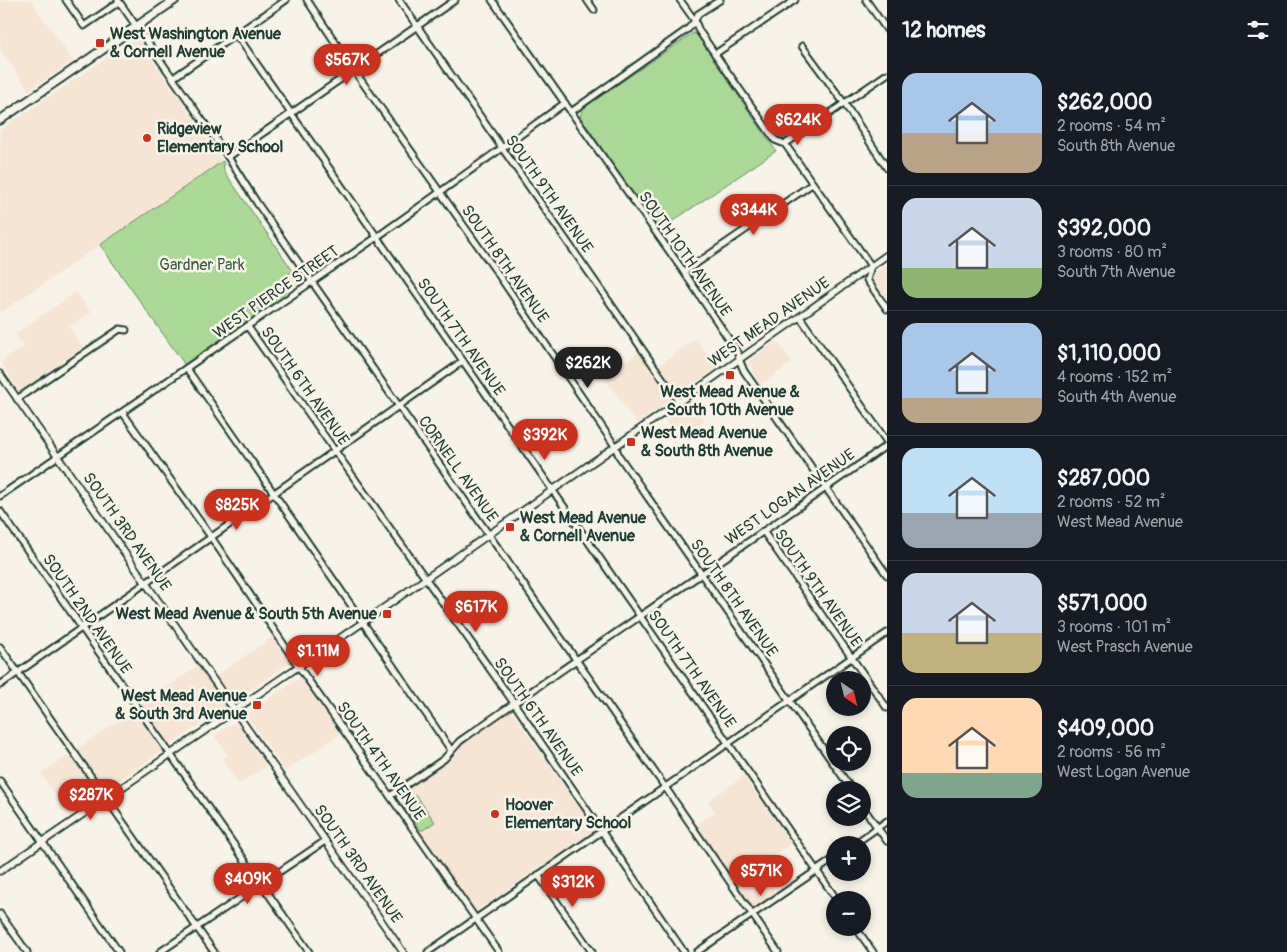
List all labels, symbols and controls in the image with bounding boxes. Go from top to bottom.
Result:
icon: filters [1244,16,1272,44]
text: 12 homes [902,17,985,44]
place label: West Washington Avenue & Cornell Avenue [110,24,282,62]
marker: West Washington Avenue & Cornell Avenue [94,37,106,49]
pin: $567K [312,44,382,86]
text: $567K [325,50,369,70]
text: $262,000 [1057,89,1152,116]
icon: home [942,93,1002,153]
pin: $624K [763,104,833,146]
text: $624K [775,110,821,130]
text: 2 rooms · 54 m² [1057,116,1166,136]
place label: Ridgeview Elementary School [157,119,284,157]
street label: SOUTH 9TH AVENUE [501,131,597,257]
marker: Ridgeview Elementary School [141,132,153,144]
text: South 8th Avenue [1057,136,1175,156]
street label: SOUTH 10TH AVENUE [634,187,736,321]
pin: $344K [719,194,789,236]
text: $344K [731,200,777,220]
street label: SOUTH 8TH AVENUE [457,201,553,327]
text: $392,000 [1057,215,1151,242]
icon: home [942,218,1002,278]
street label: WEST PIERCE STREET [209,241,343,343]
text: 3 rooms · 80 m² [1057,242,1167,262]
park label: Gardner Park [159,255,245,275]
text: South 7th Avenue [1057,262,1175,282]
street label: WEST MEAD AVENUE [704,273,834,371]
street label: SOUTH 7TH AVENUE [413,274,509,400]
street label: SOUTH 6TH AVENUE [256,323,354,449]
text: $1,110,000 [1057,340,1161,367]
icon: home [942,343,1002,403]
pin: $262K [553,346,623,389]
text: $262K [565,353,611,373]
text: 4 rooms · 152 m² [1057,367,1172,387]
marker: West Mead Avenue & South 10th Avenue [724,369,736,381]
place label: West Mead Avenue & South 10th Avenue [660,382,800,420]
text: South 4th Avenue [1057,387,1176,407]
street label: CORNELL AVENUE [414,412,502,526]
pin: $392K [510,418,580,461]
place label: West Mead Avenue & South 8th Avenue [641,423,774,461]
text: $392K [523,425,567,445]
marker: West Mead Avenue & South 8th Avenue [625,436,637,448]
street label: WEST LOGAN AVENUE [721,445,859,549]
text: $287,000 [1057,465,1150,492]
icon: home [942,468,1002,528]
street label: SOUTH 3RD AVENUE [79,469,175,595]
pin: $825K [202,488,272,531]
text: 2 rooms · 52 m² [1057,492,1166,512]
text: $825K [215,495,259,515]
place label: West Mead Avenue & Cornell Avenue [520,508,647,546]
text: West Mead Avenue [1057,512,1183,532]
marker: West Mead Avenue & Cornell Avenue [504,521,516,533]
street label: SOUTH 9TH AVENUE [770,525,866,651]
street label: SOUTH 8TH AVENUE [686,535,782,661]
street label: SOUTH 2ND AVENUE [38,550,136,678]
pin: $617K [441,590,511,633]
text: $571,000 [1057,590,1147,617]
icon: home [942,593,1002,653]
text: $617K [455,597,497,617]
place label: West Mead Avenue & South 5th Avenue [115,604,378,624]
street label: SOUTH 7TH AVENUE [644,606,740,732]
marker: West Mead Avenue & South 5th Avenue [381,608,393,620]
text: 3 rooms · 101 m² [1057,617,1171,637]
pin: $1.11M [277,634,359,677]
text: West Prasch Avenue [1057,637,1193,657]
text: $1.11M [297,641,339,661]
street label: SOUTH 6TH AVENUE [489,654,587,780]
north arrow [826,671,871,716]
map controls [826,671,871,936]
place label: West Mead Avenue & South 3rd Avenue [115,686,248,724]
street label: SOUTH 4TH AVENUE [332,698,430,824]
marker: West Mead Avenue & South 3rd Avenue [251,699,263,711]
text: $409,000 [1057,715,1154,742]
icon: home [942,718,1002,778]
button: locate [826,726,871,771]
text: 2 rooms · 56 m² [1057,742,1166,762]
text: West Logan Avenue [1057,762,1190,782]
pin: $287K [56,778,126,821]
button: layers [826,781,871,826]
text: $287K [69,785,113,805]
place label: Hoover Elementary School [505,795,632,833]
street label: SOUTH 3RD AVENUE [310,801,406,927]
marker: Hoover Elementary School [489,808,501,820]
button: + [826,836,871,881]
pin: $571K [726,854,796,897]
text: $571K [740,861,782,881]
pin: $409K [213,862,283,905]
pin: $312K [538,866,608,908]
text: $409K [225,869,271,889]
text: $312K [552,872,594,892]
button: − [826,891,871,936]

